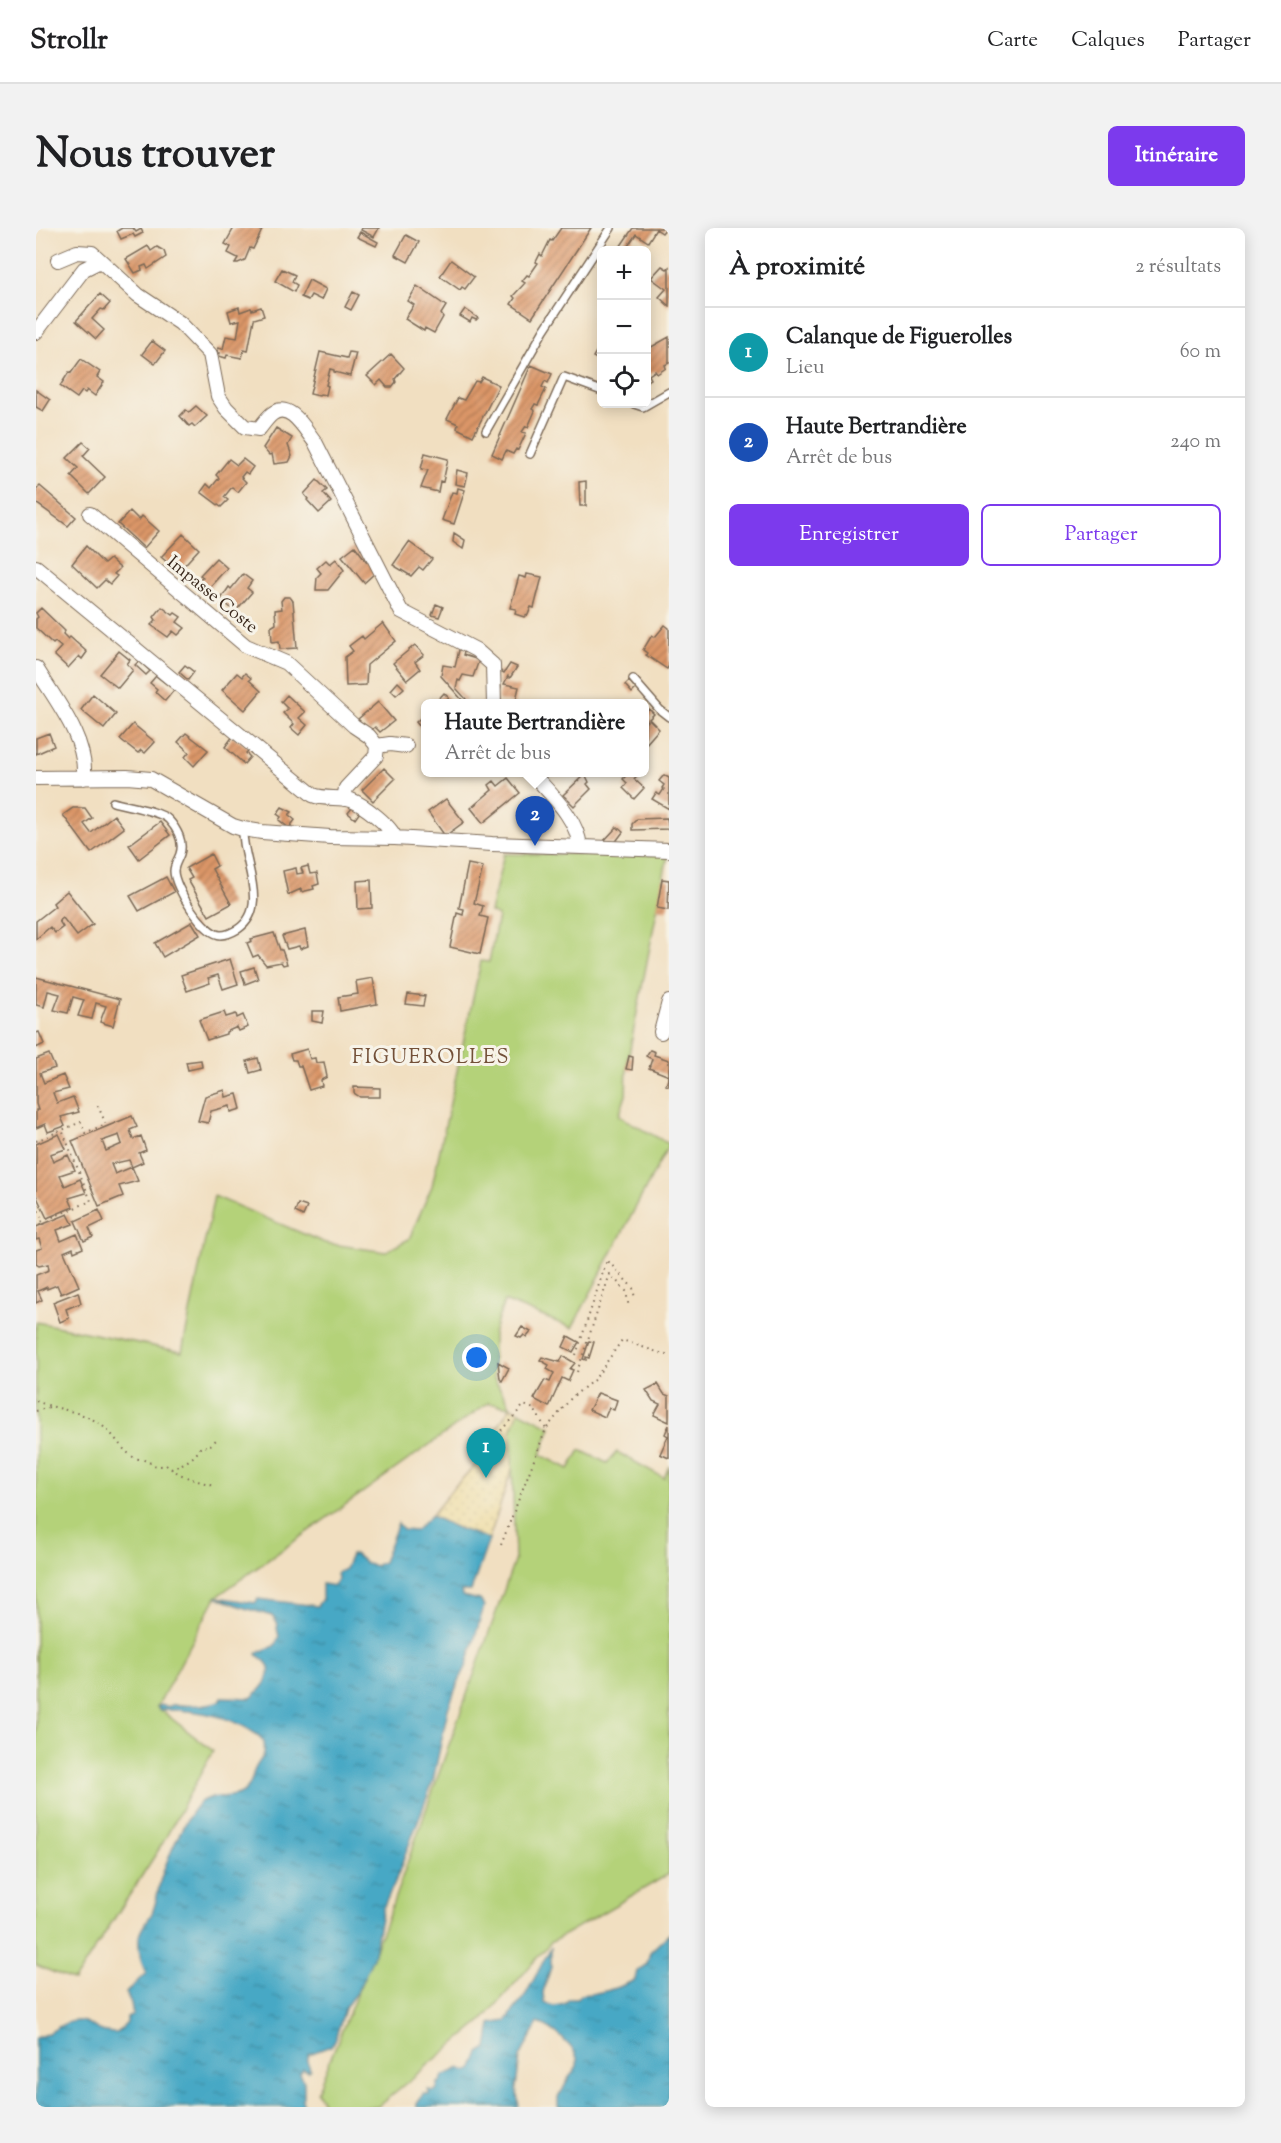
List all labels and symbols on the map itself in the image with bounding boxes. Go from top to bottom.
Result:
street label: Impasse Coste [161,551,263,641]
pin: 2 [516,796,554,846]
district label: FIGUEROLLES [352,1044,510,1073]
your location [462,1343,491,1372]
pin: 1 [466,1428,506,1478]

